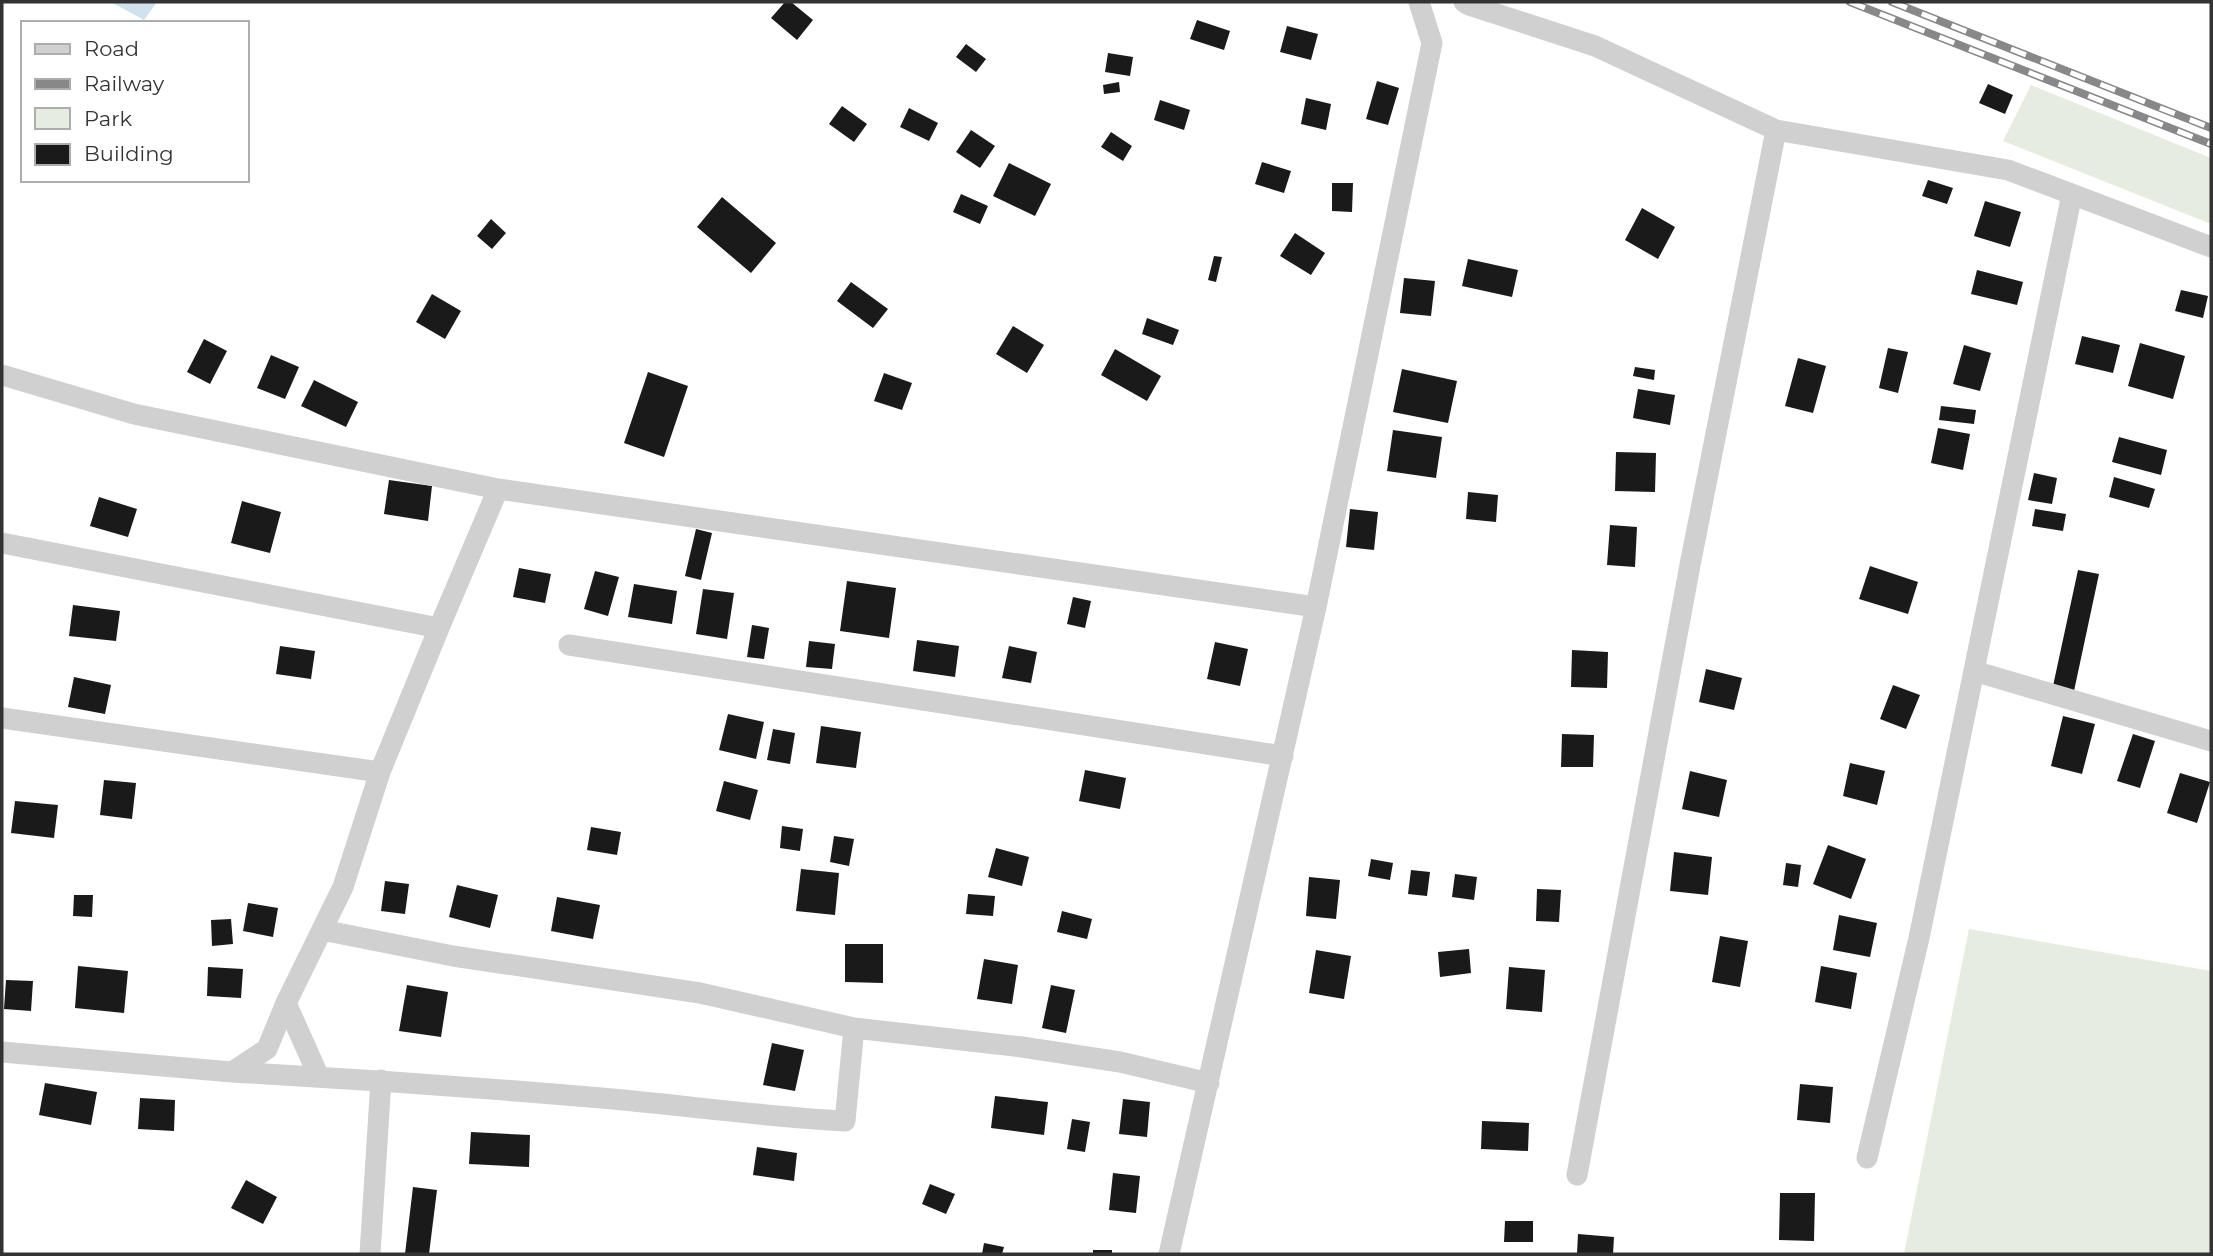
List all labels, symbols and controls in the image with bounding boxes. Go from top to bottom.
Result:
legend [21,21,248,182]
text: Road [84,36,139,61]
text: Railway [84,71,165,96]
text: Park [84,106,132,131]
text: Building [84,141,174,166]

